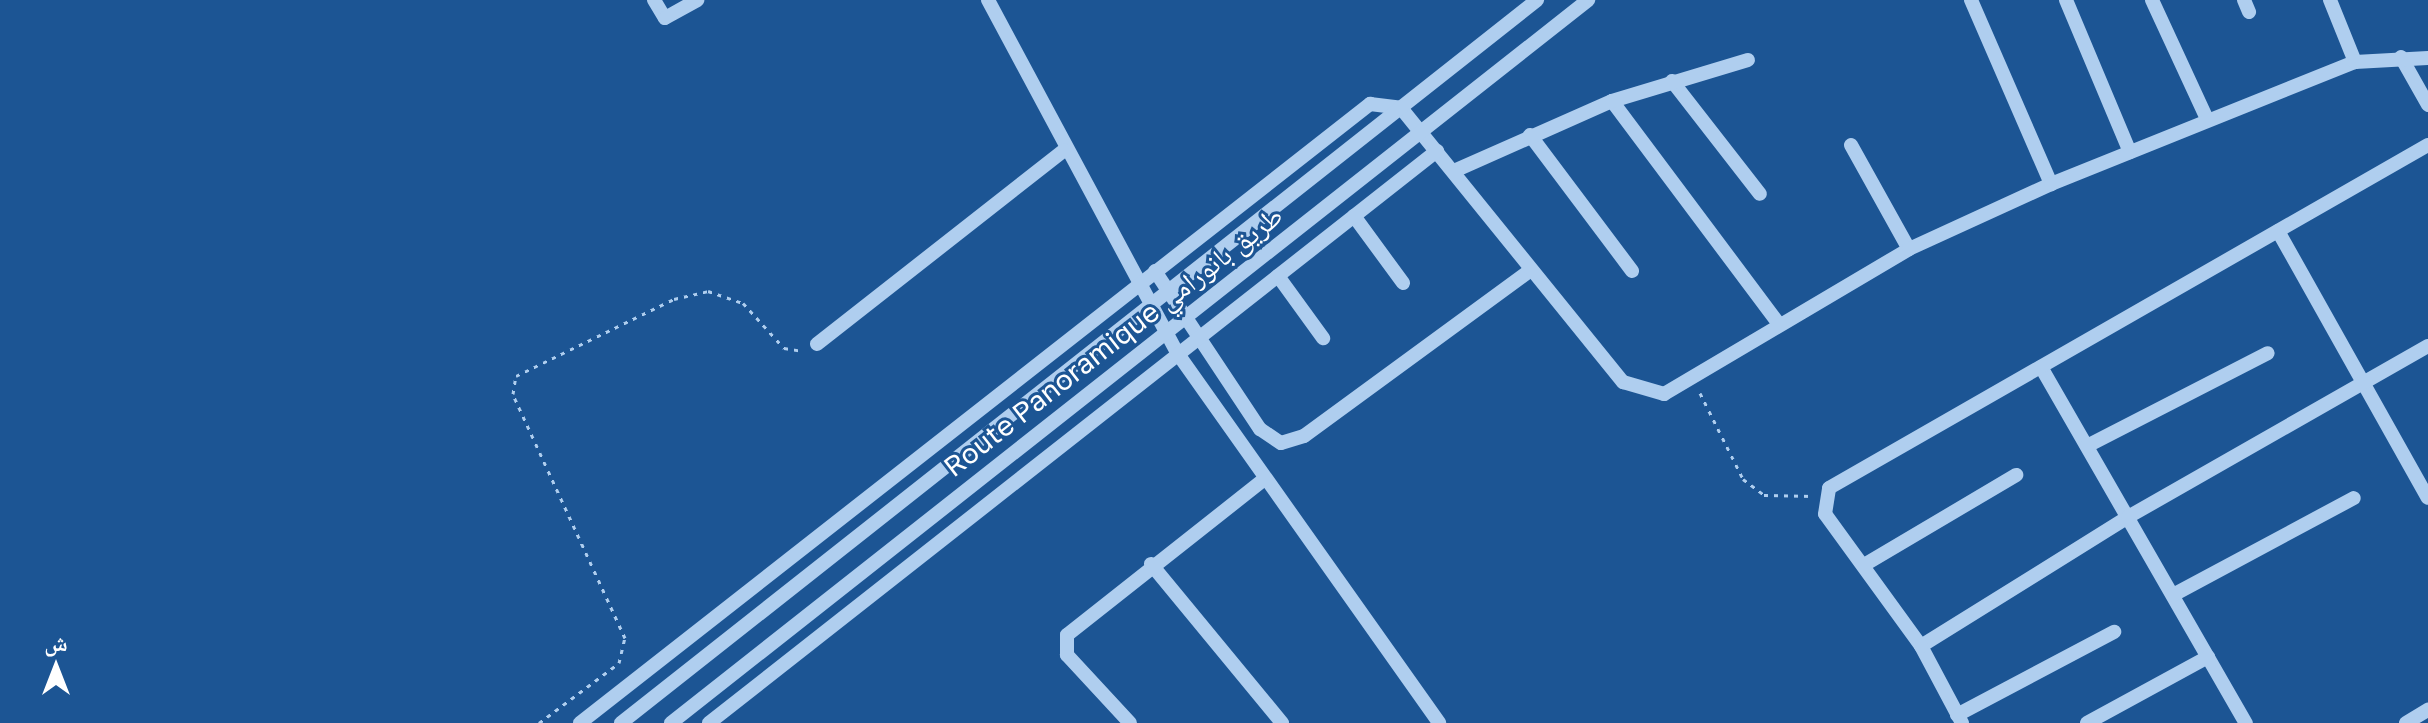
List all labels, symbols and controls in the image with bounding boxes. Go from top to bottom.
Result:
street label: Route Panoramique طريق بانورامي [937,198,1289,484]
north arrow [16,627,96,707]
text: ش [44,629,68,656]

